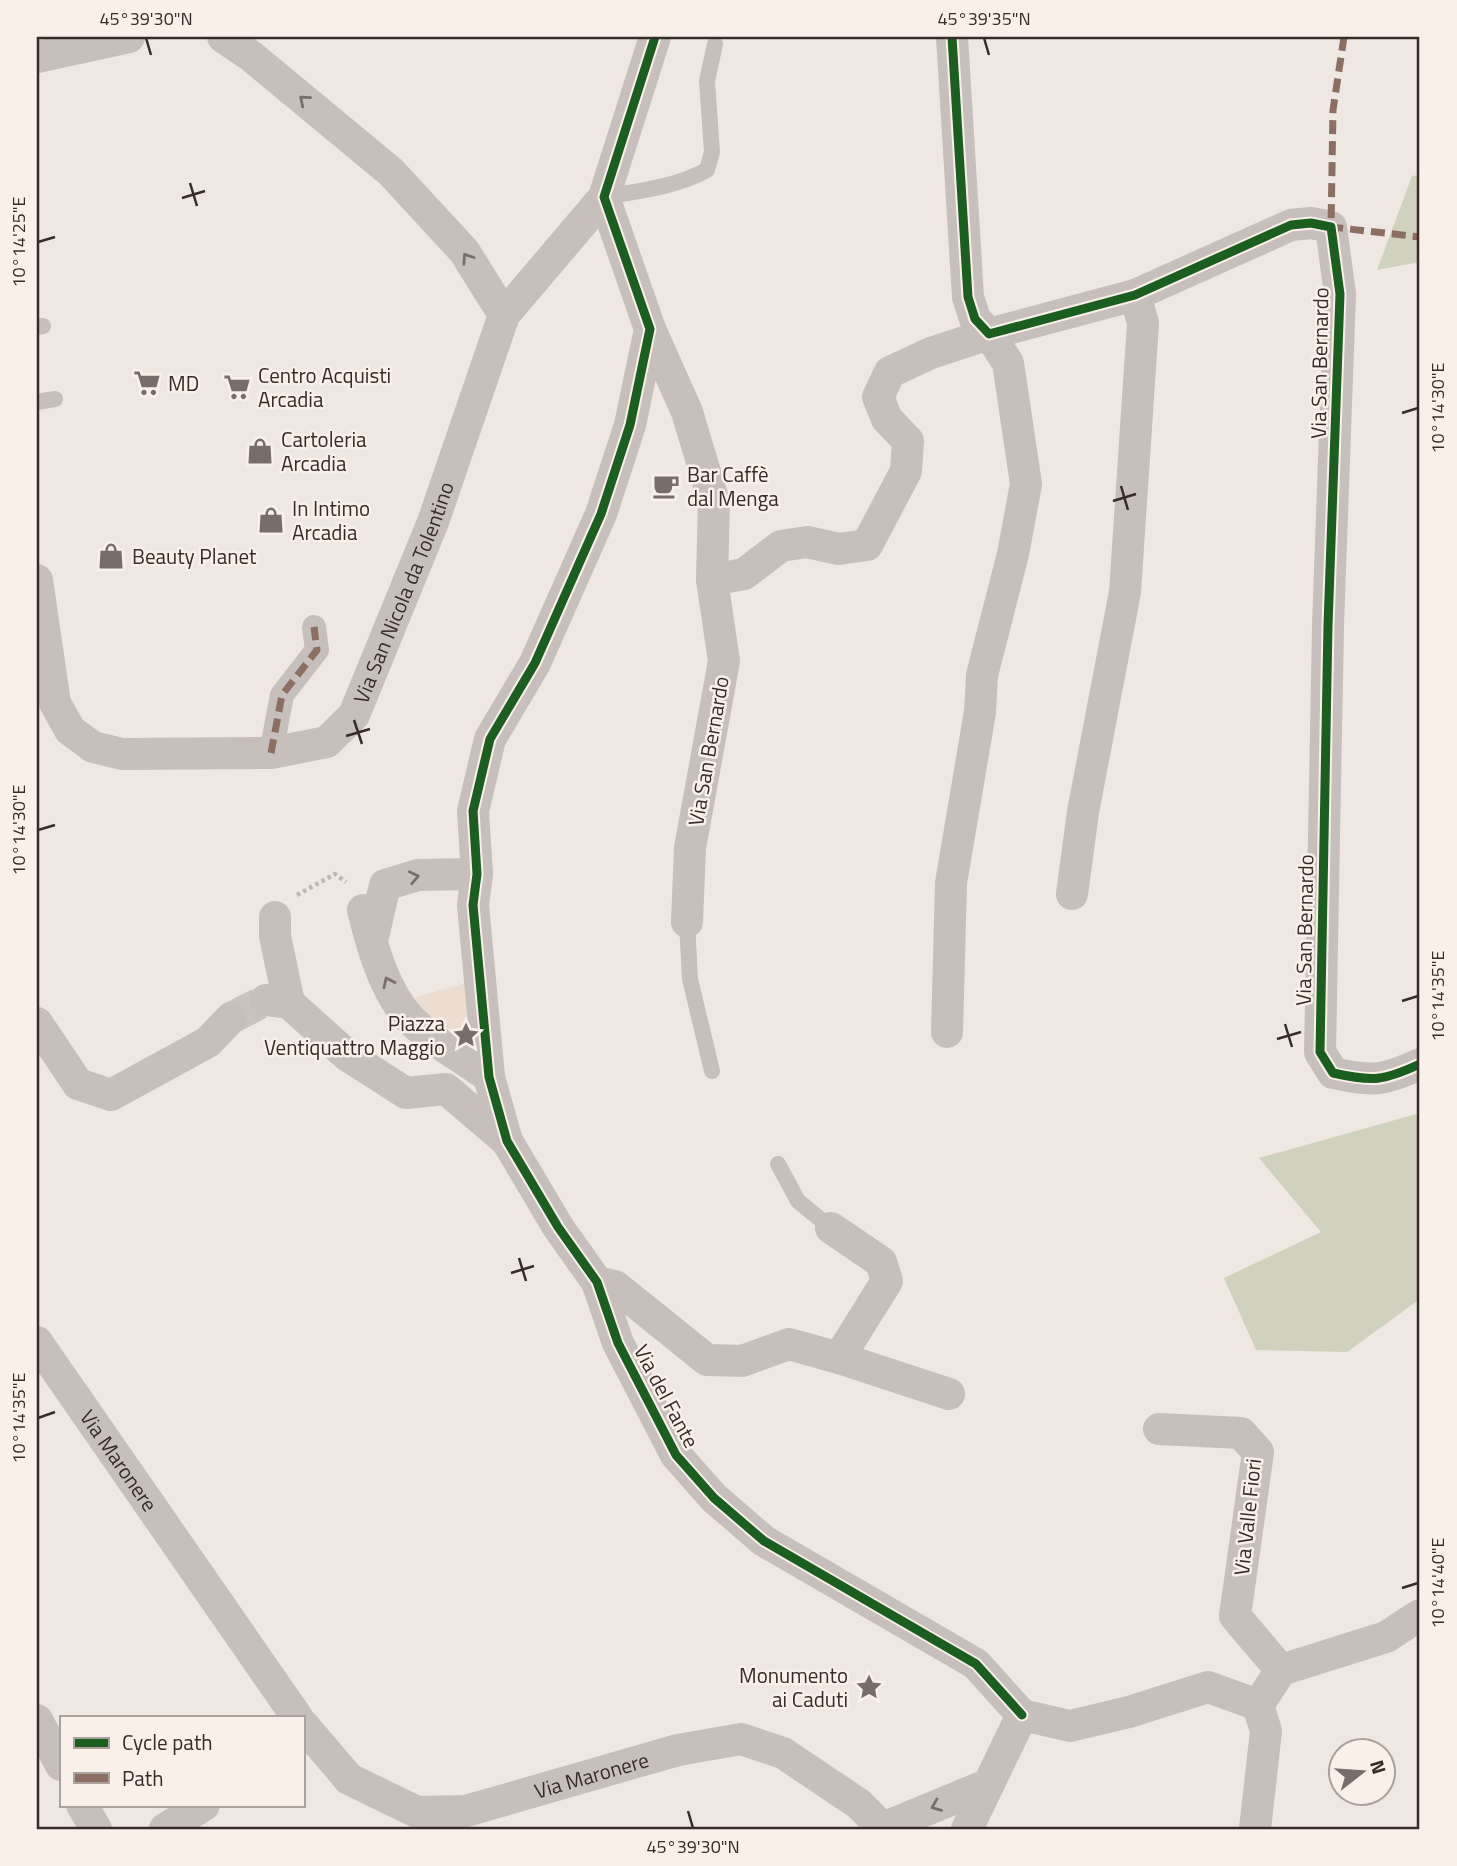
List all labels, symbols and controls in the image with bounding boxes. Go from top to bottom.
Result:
text: 45°39'30"N [99,5,193,32]
text: 45°39'35"N [937,5,1031,32]
one-way arrow [300,96,313,108]
text: 10°14'25"E [5,196,32,287]
one-way arrow [463,253,475,266]
street label: Via San Bernardo [1302,287,1336,439]
place label: Centro Acquisti Arcadia [258,359,391,415]
text: 10°14'30"E [1424,362,1451,453]
place label: MD [168,367,199,399]
supermarket icon: MD [132,368,162,398]
supermarket icon: Centro Acquisti Arcadia [222,372,252,402]
place label: Cartoleria Arcadia [281,423,367,479]
shop icon: Cartoleria Arcadia [245,436,275,466]
place label: Bar Caffè dal Menga [687,458,779,514]
cafe icon: Bar Caffè dal Menga [651,471,681,501]
street label: Via San Nicola da Tolentino [344,477,462,708]
place label: In Intimo Arcadia [292,492,370,548]
shop icon: In Intimo Arcadia [256,505,286,535]
place label: Beauty Planet [132,540,257,572]
shop icon: Beauty Planet [96,541,126,571]
street label: Via San Bernardo [679,674,737,828]
text: 10°14'30"E [5,784,32,875]
street label: Via San Bernardo [1287,854,1321,1006]
one-way arrow [408,870,420,885]
text: 10°14'35"E [1424,950,1451,1041]
one-way arrow [382,976,396,989]
place label: Piazza Ventiquattro Maggio [264,1007,445,1063]
place icon: Piazza Ventiquattro Maggio [451,1020,481,1050]
street label: Via del Fante [626,1339,708,1453]
text: 10°14'35"E [5,1372,32,1463]
street label: Via Maronere [72,1403,166,1518]
street label: Via Valle Fiori [1225,1457,1269,1577]
text: 10°14'40"E [1424,1537,1451,1628]
place label: Monumento ai Caduti [739,1659,848,1715]
place icon: Monumento ai Caduti [854,1672,884,1702]
legend [60,1716,304,1806]
text: Cycle path [122,1726,213,1758]
north arrow [1328,1736,1398,1806]
street label: Via Maronere [530,1743,652,1807]
text: N [1363,1756,1395,1777]
text: Path [122,1762,164,1794]
one-way arrow [931,1798,944,1812]
text: 45°39'30"N [646,1833,740,1860]

